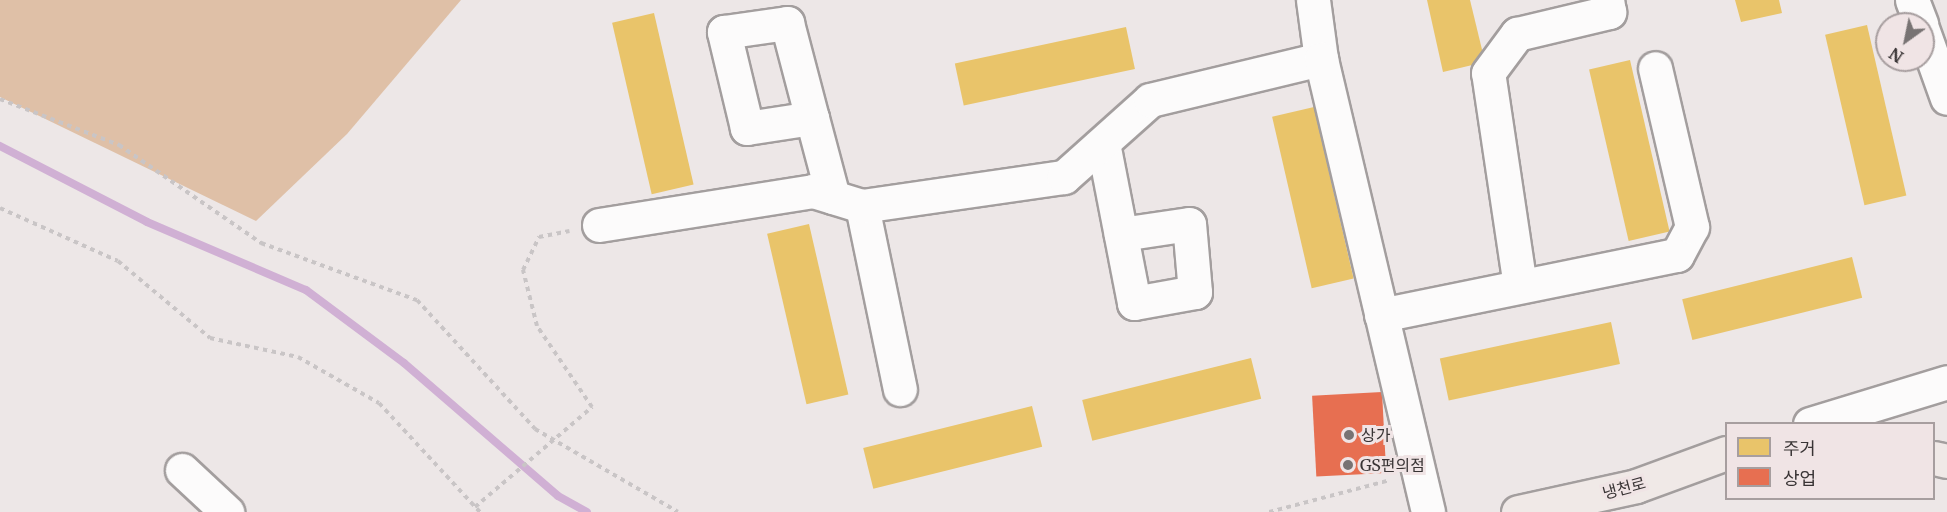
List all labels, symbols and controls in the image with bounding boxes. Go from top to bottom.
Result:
north arrow [1875,12,1935,72]
text: N [1886,44,1907,67]
legend [1725,422,1935,500]
place label: 상가 [1361,425,1390,445]
marker: 상가 [1342,428,1356,442]
text: 주거 [1783,437,1816,460]
place label: GS편의점 [1360,455,1425,475]
marker: GS편의점 [1341,458,1355,472]
text: 상업 [1783,467,1816,490]
street label: 냉천로 [1600,473,1648,503]

